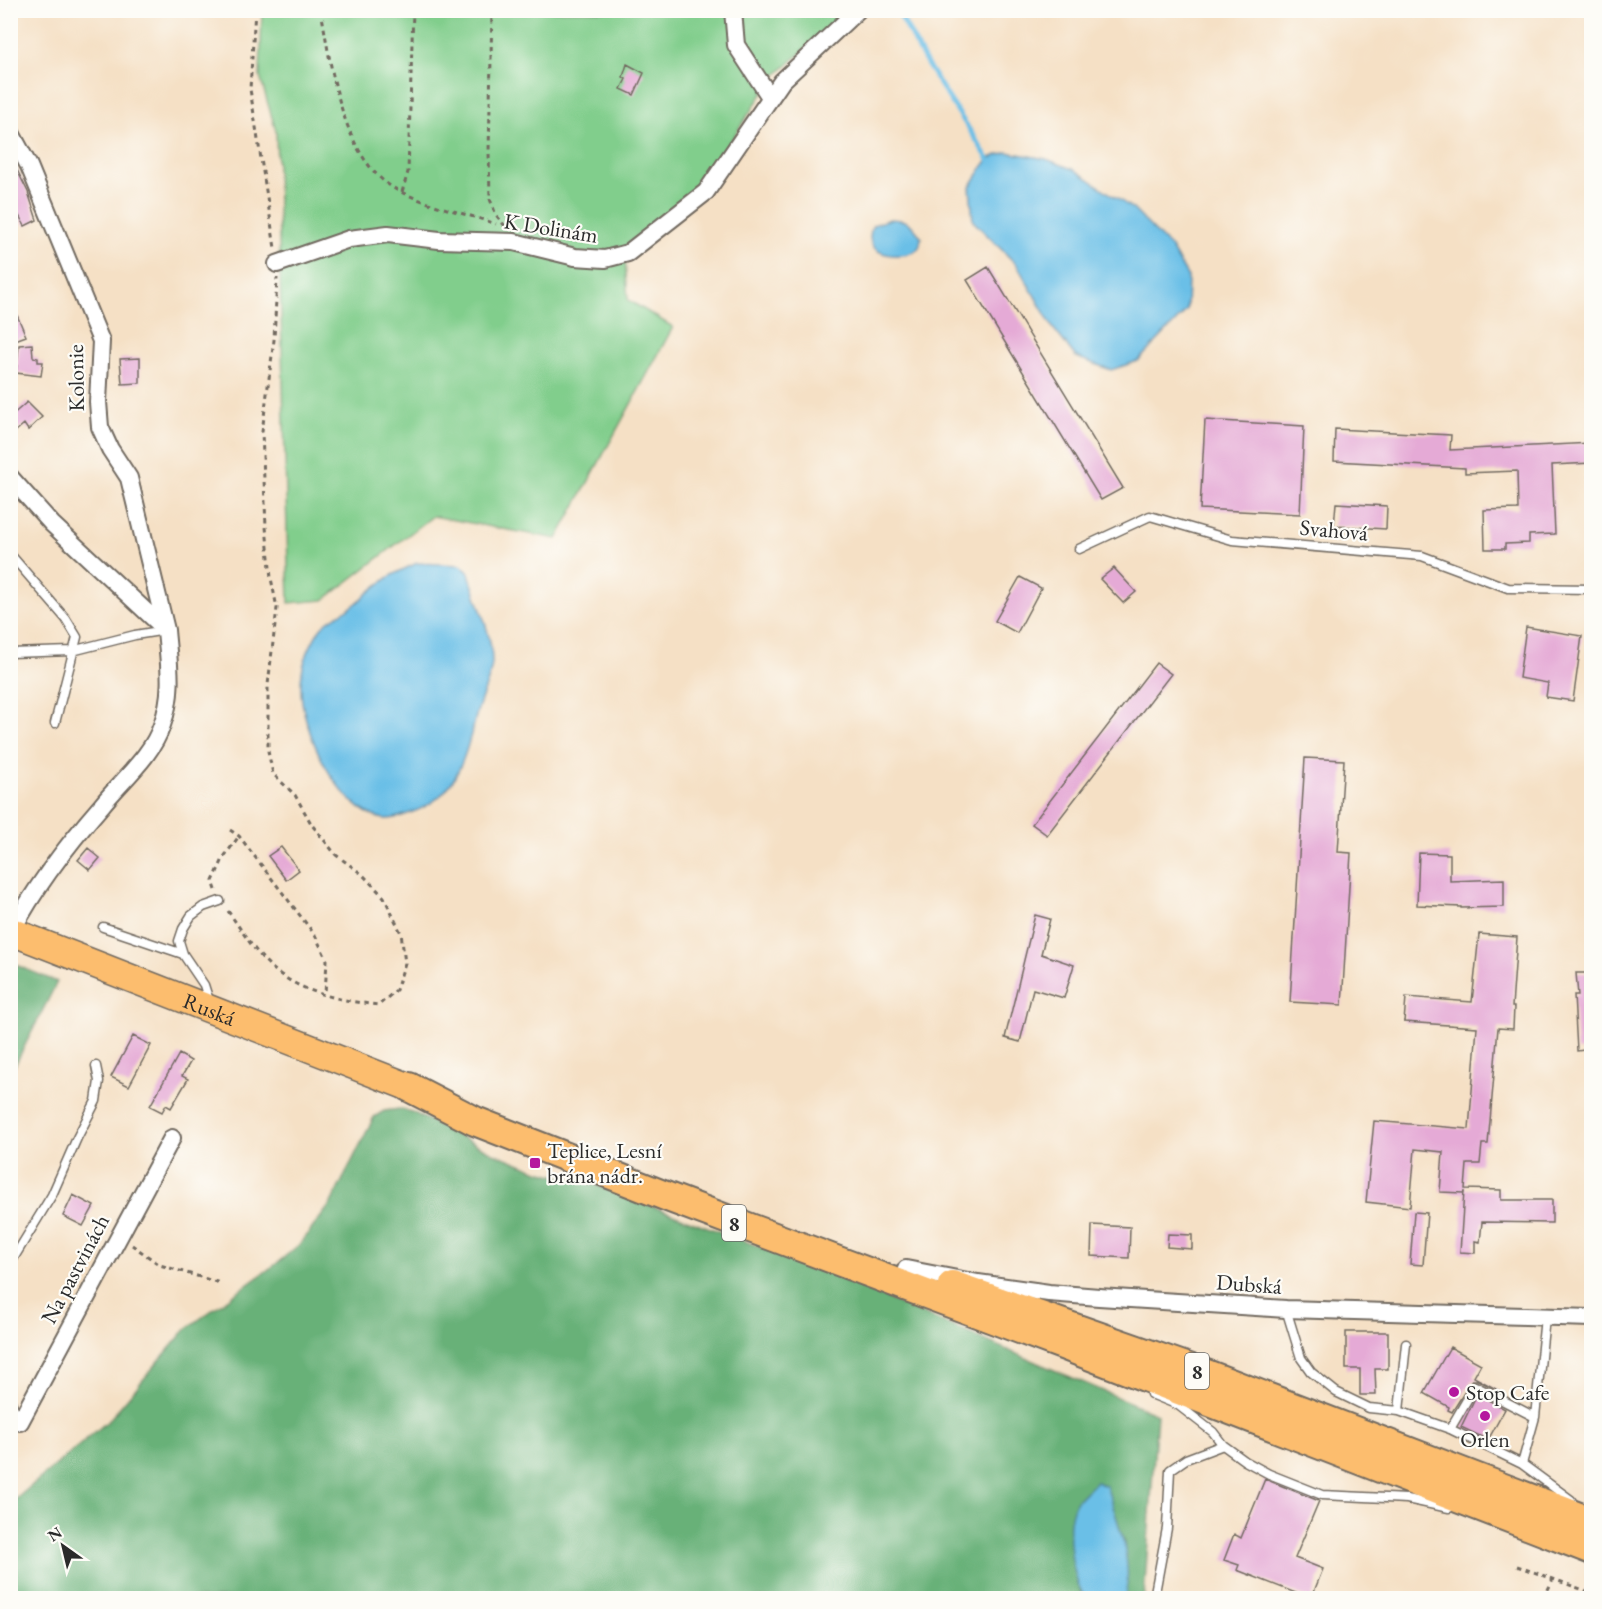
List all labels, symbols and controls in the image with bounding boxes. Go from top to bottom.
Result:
street label: K Dolinám [502,206,600,250]
street label: Kolonie [61,344,91,412]
street label: Svahová [1299,513,1369,547]
street label: Ruská [179,986,240,1032]
place label: Teplice, Lesní brána nádr. [547,1136,662,1190]
marker: Teplice, Lesní brána nádr. [528,1156,542,1170]
road number: 8 [722,1205,746,1241]
street label: Na pastvinách [34,1209,116,1329]
street label: Dubská [1215,1267,1283,1301]
road number: 8 [1185,1353,1209,1389]
place label: Stop Cafe [1466,1378,1550,1407]
marker: Stop Cafe [1447,1385,1461,1399]
marker: Orlen [1478,1409,1492,1423]
place label: Orlen [1460,1425,1510,1454]
north arrow [33,1516,93,1576]
text: N [44,1522,66,1546]

